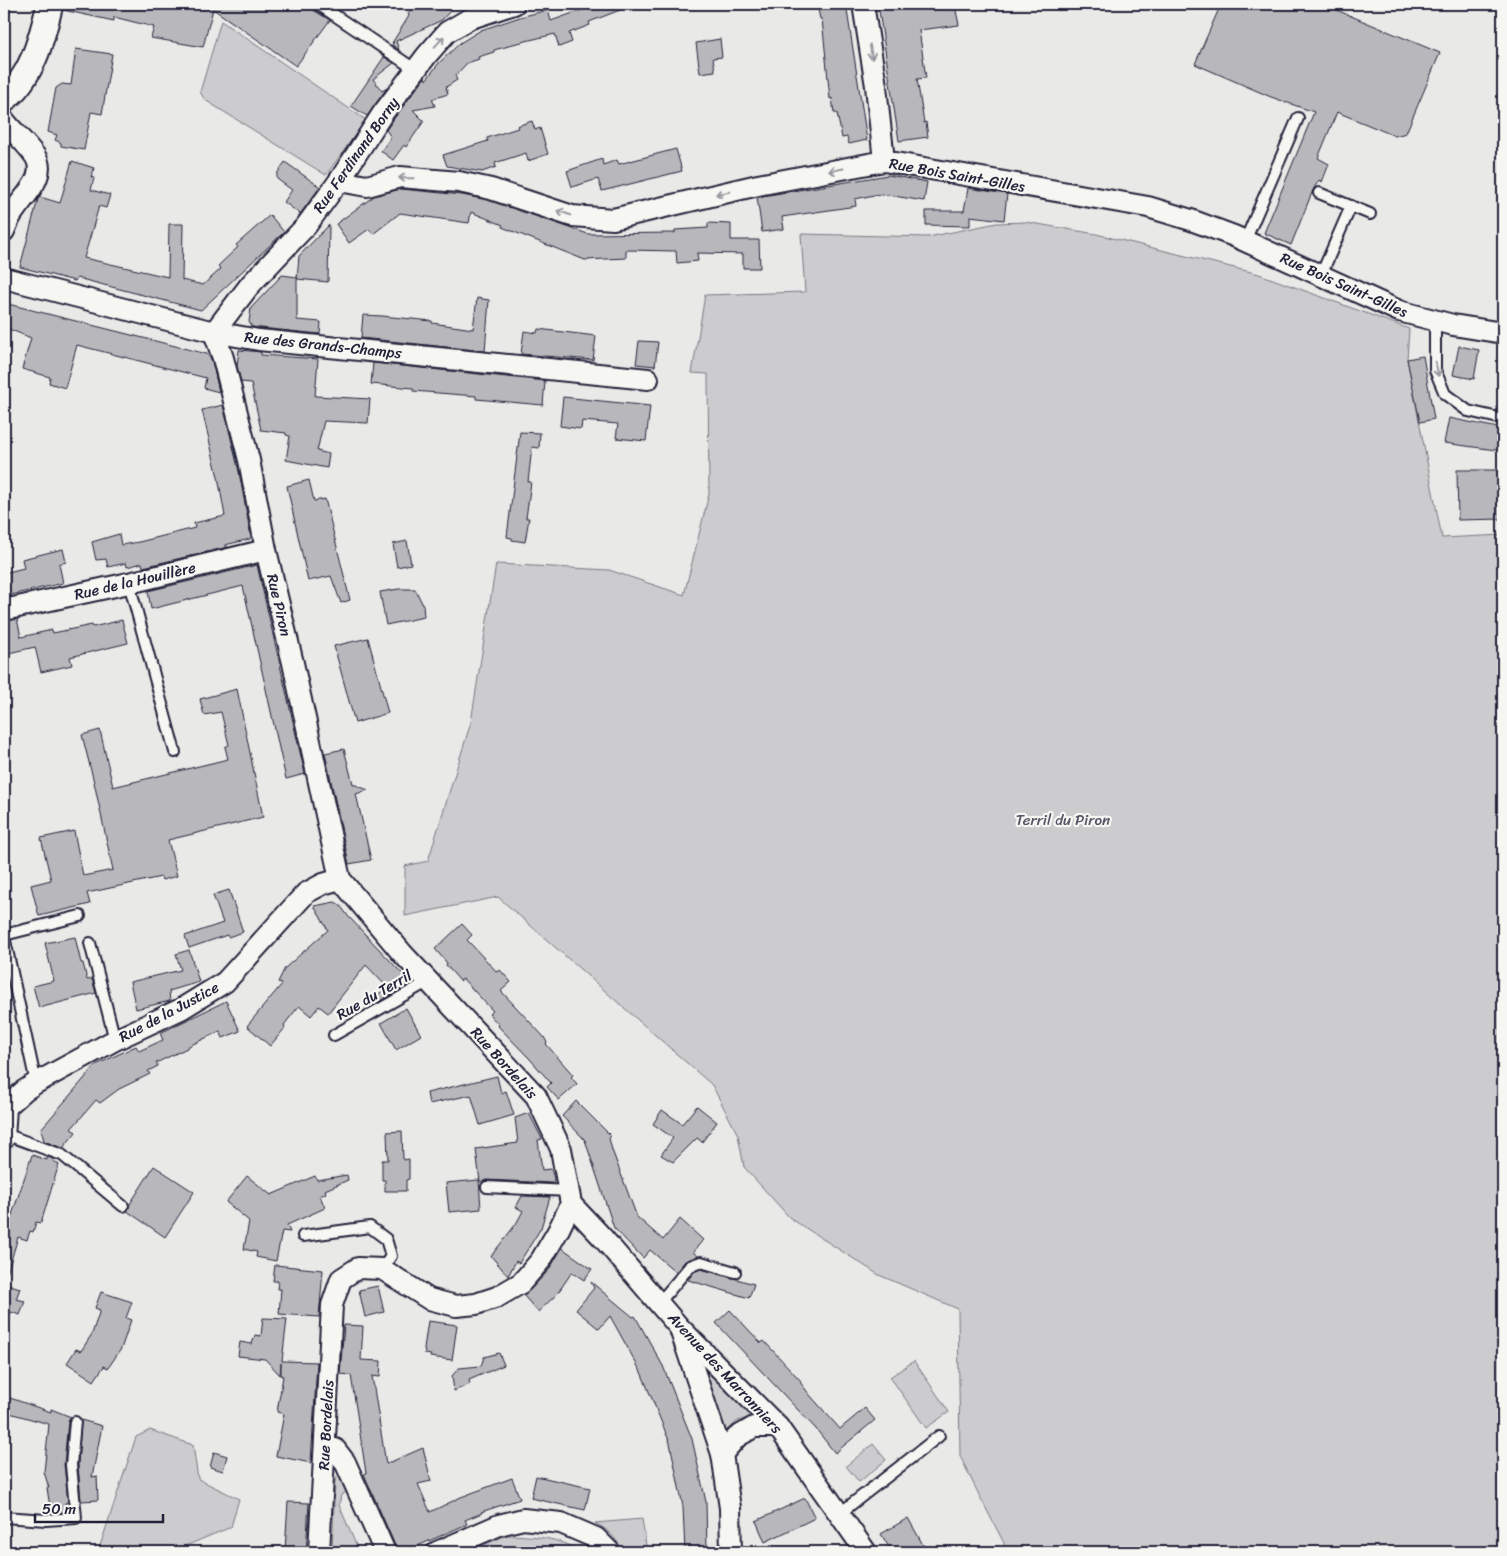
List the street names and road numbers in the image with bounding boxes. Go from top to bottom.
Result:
street label: Rue Ferdinand Borny [306,91,406,219]
street label: Rue Bois Saint-Gilles [887,150,1028,200]
street label: Rue Bois Saint-Gilles [1276,245,1413,325]
street label: Rue des Grands-Champs [243,324,403,366]
street label: Rue de la Houillère [72,554,199,608]
street label: Rue Piron [259,571,299,639]
street label: Rue du Terril [331,962,418,1027]
street label: Rue de la Justice [114,974,224,1049]
street label: Rue Bordelais [464,1021,544,1105]
street label: Avenue des Marronniers [661,1305,789,1440]
street label: Rue Bordelais [311,1379,341,1471]

